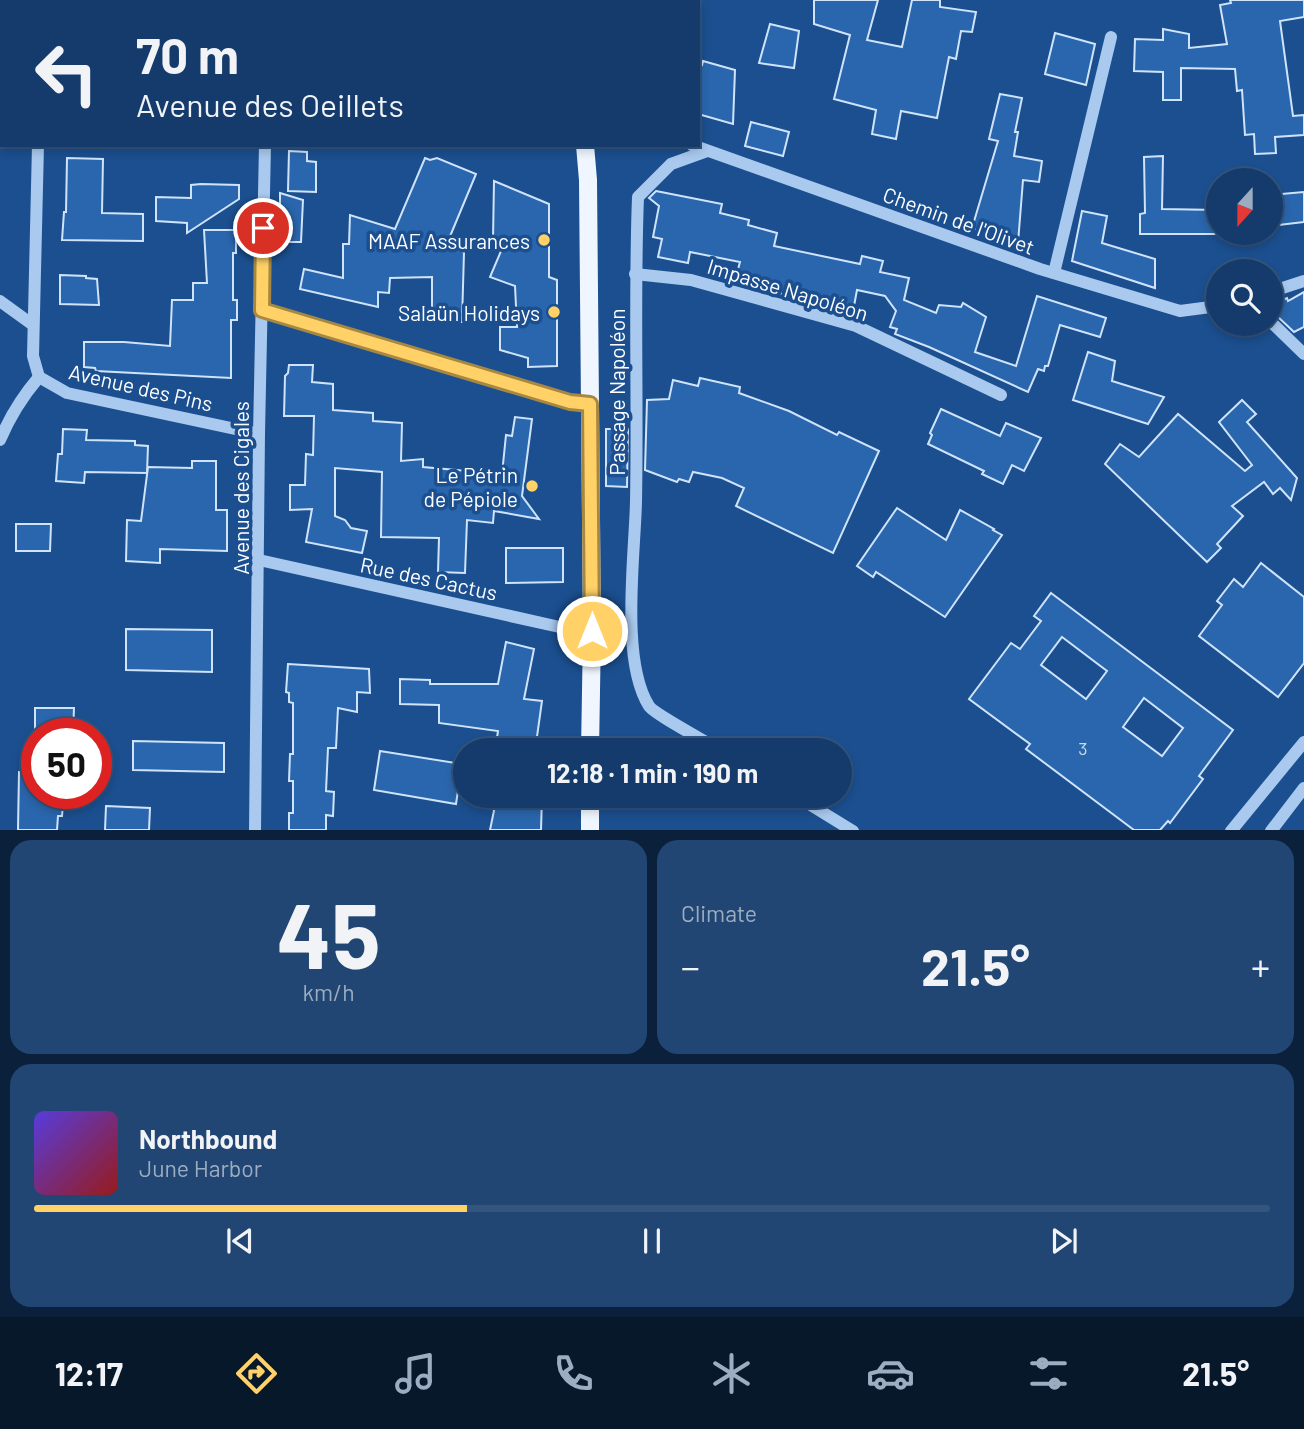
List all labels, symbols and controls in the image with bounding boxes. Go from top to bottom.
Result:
text: 70 m [136,25,239,84]
icon: left [21,28,112,119]
text: Avenue des Oeillets [136,85,404,123]
north arrow [1206,168,1283,245]
map controls [1206,168,1283,336]
street label: Chemin de l'Olivet [880,181,1038,259]
pin [233,198,293,258]
icon: arrive [244,209,282,247]
place label: MAAF Assurances [368,228,530,253]
marker: MAAF Assurances [536,232,552,248]
street label: Impasse Napoléon [704,253,872,325]
button: search [1206,259,1283,336]
place label: Salaün Holidays [398,300,540,325]
marker: Salaün Holidays [546,304,562,320]
street label: Passage Napoléon [604,309,629,475]
street label: Avenue des Pins [67,358,215,416]
street label: Avenue des Cigales [228,401,253,575]
place label: Le Pétrin de Pépiole [423,462,518,511]
marker: Le Pétrin de Pépiole [524,478,540,494]
street label: Rue des Cactus [358,551,500,605]
position arrow [555,594,629,668]
speed limit sign: 50 [21,718,112,809]
house number: 3 [1078,737,1088,759]
text: 12:18 · 1 min · 190 m [547,757,758,788]
text: 45 [276,878,381,987]
text: Climate [681,899,757,927]
text: 21.5° [921,934,1030,996]
text: − [681,943,700,989]
text: + [1251,943,1270,989]
text: km/h [302,978,355,1006]
text: Northbound [139,1123,277,1154]
text: June Harbor [139,1154,262,1182]
icon: previous [221,1222,259,1260]
icon: pause [633,1222,671,1260]
icon: next [1045,1222,1083,1260]
icon: directions [232,1349,281,1398]
icon: music [391,1349,440,1398]
icon: phone [549,1349,598,1398]
icon: climate [707,1349,756,1398]
icon: car [866,1349,915,1398]
icon: filters [1024,1349,1073,1398]
text: 12:17 [55,1354,123,1392]
text: 21.5° [1182,1354,1249,1392]

